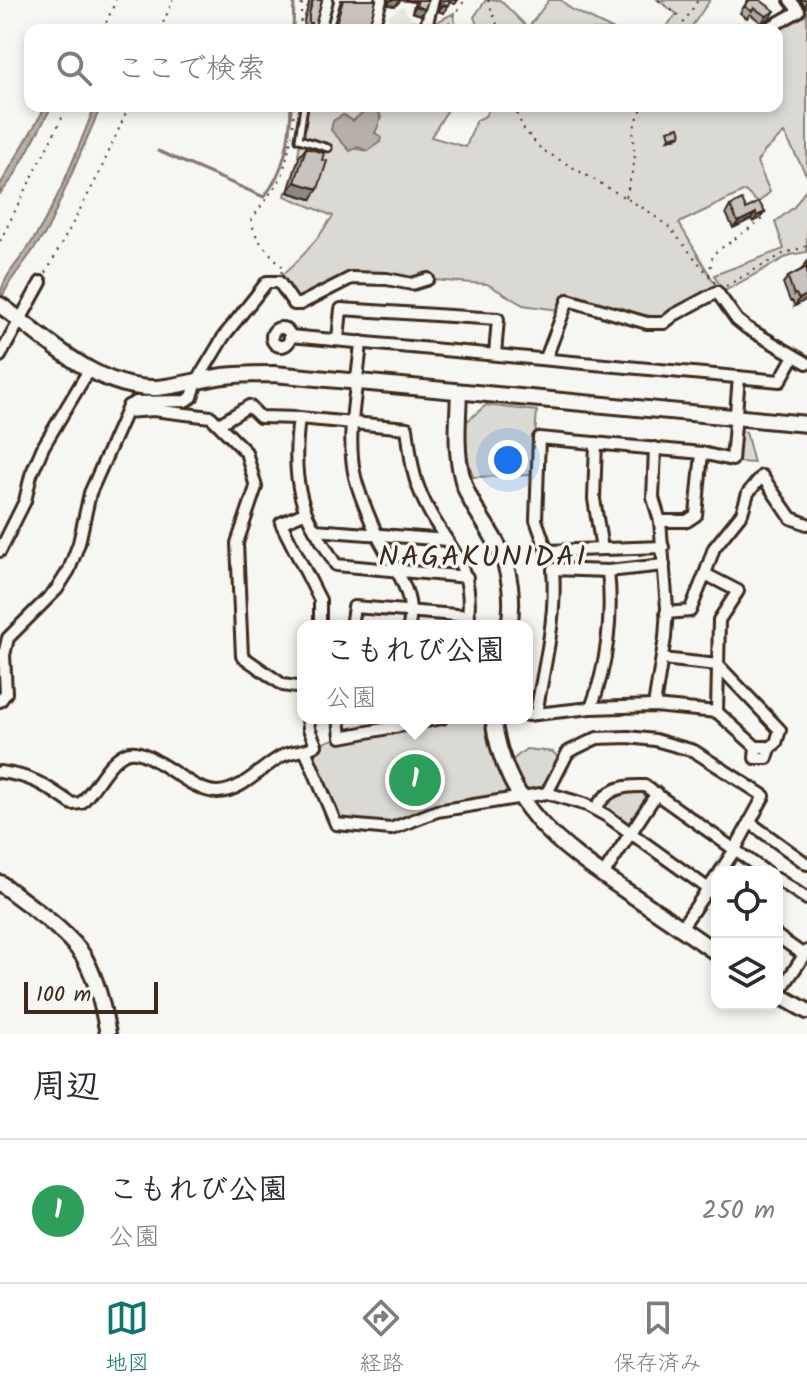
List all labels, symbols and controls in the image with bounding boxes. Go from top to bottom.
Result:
search box [24,24,783,112]
icon: search [52,46,96,90]
text: ここで検索 [116,46,266,94]
your location [488,440,528,480]
district label: NAGAKUNIDAI [378,534,588,582]
popup [297,620,533,724]
text: こもれび公園 [325,628,505,676]
text: 公園 [325,678,377,720]
pin: 1 [389,750,441,810]
map controls [711,866,783,1010]
button: locate [711,866,783,938]
button: layers [711,938,783,1010]
scale bar [24,978,158,1014]
text: 100 m [36,978,91,1013]
text: 周辺 [32,1061,100,1115]
text: こもれび公園 [108,1167,288,1215]
text: 1 [54,1190,62,1232]
text: 250 m [702,1190,775,1232]
text: 公園 [108,1217,160,1259]
tab: 地図 [105,1296,149,1382]
tab: 経路 [359,1296,404,1382]
tab: 保存済み [614,1296,702,1382]

